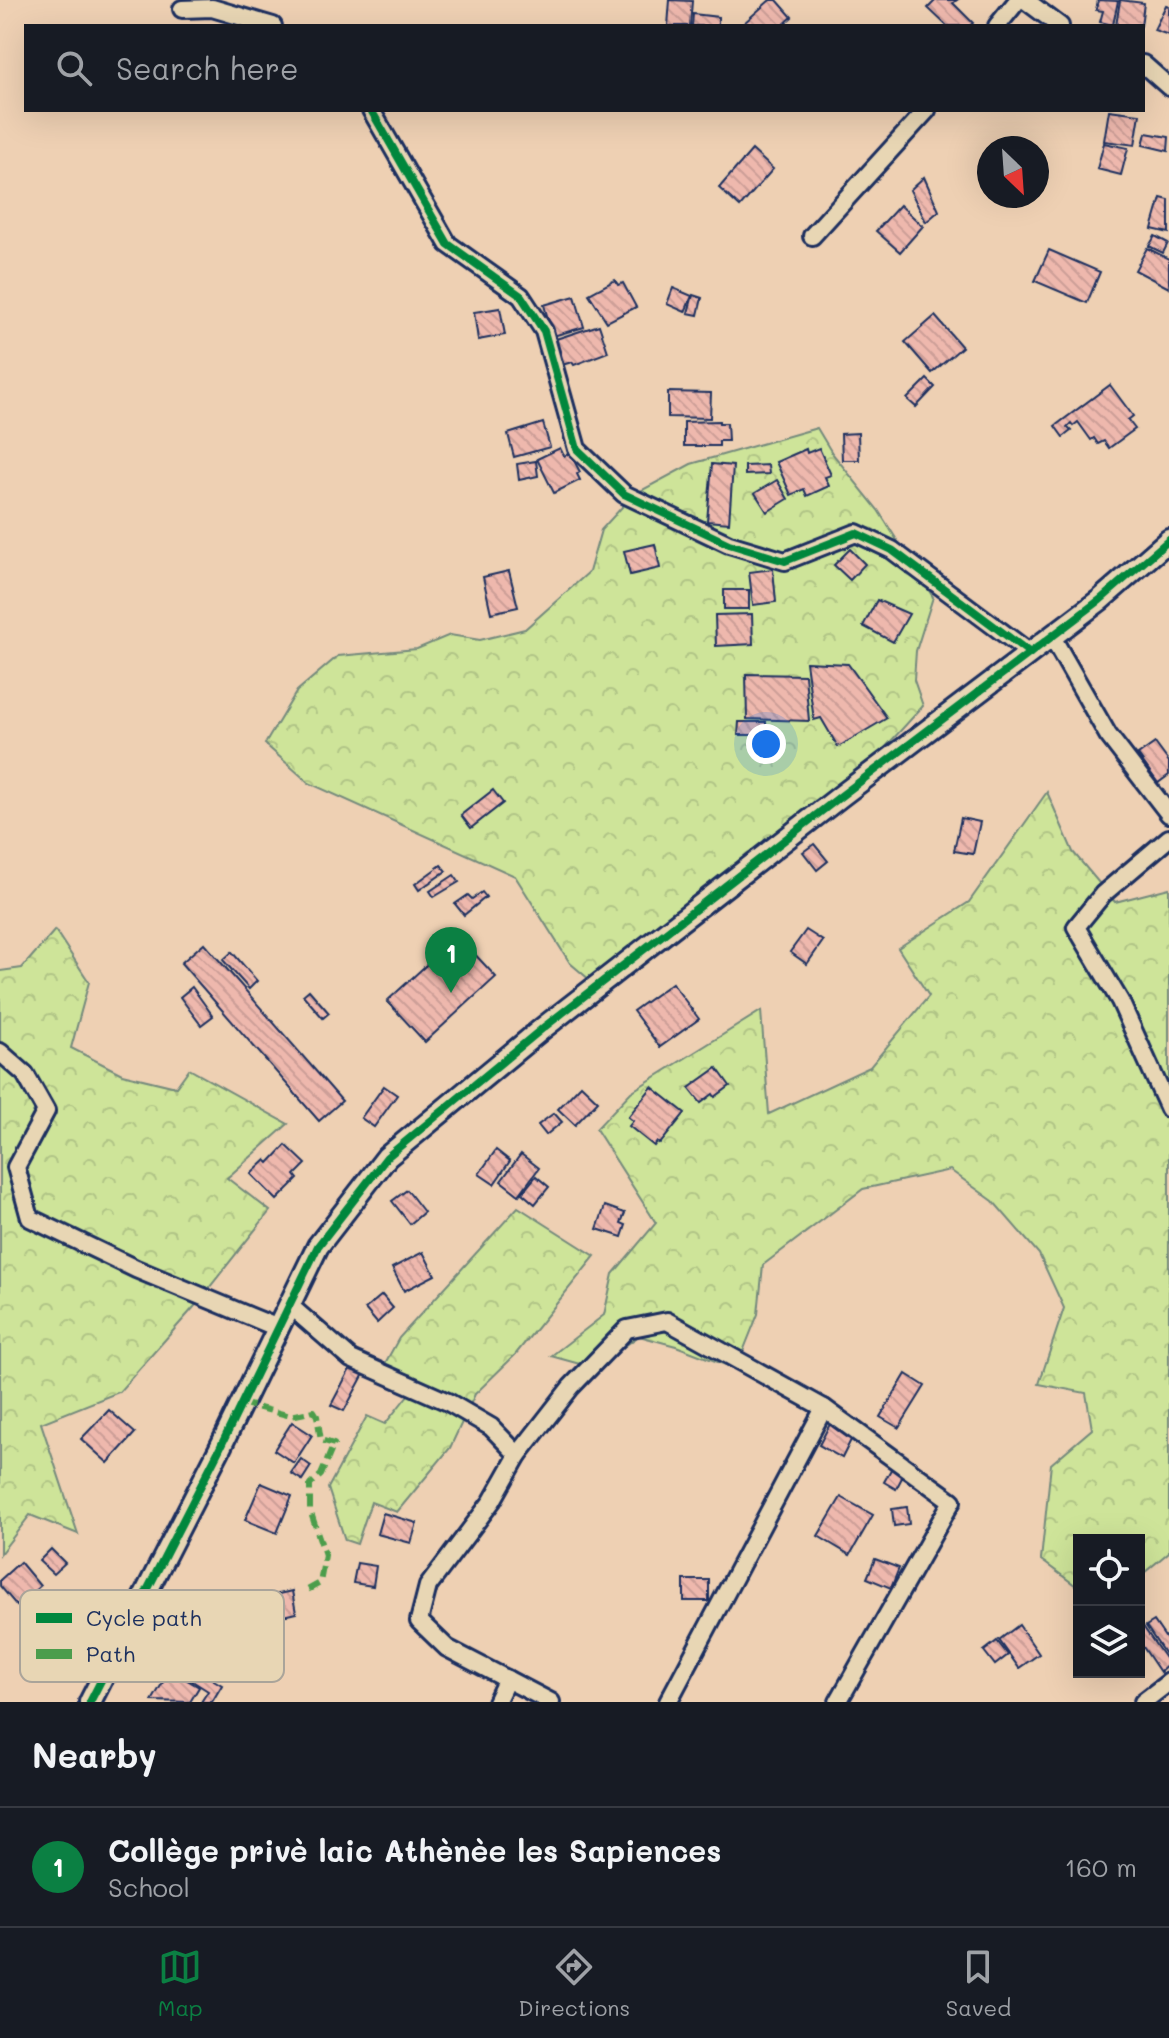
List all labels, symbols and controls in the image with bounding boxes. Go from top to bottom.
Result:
search box [24,24,1145,112]
icon: search [52,46,96,90]
text: Search here [116,48,299,88]
north arrow [977,136,1049,208]
your location [746,724,786,764]
pin: 1 [425,927,477,993]
map controls [1073,1534,1145,1678]
button: locate [1073,1534,1145,1606]
legend [20,1590,284,1682]
text: Cycle path [86,1603,202,1632]
button: layers [1073,1606,1145,1678]
text: Path [86,1639,135,1668]
text: Nearby [32,1732,157,1777]
text: Collège privè laic Athènèe les Sapiences [108,1830,721,1870]
text: 1 [52,1850,64,1884]
text: 160 m [1065,1850,1137,1884]
text: School [108,1870,190,1904]
tab: Map [158,1945,203,2022]
tab: Directions [518,1945,630,2022]
tab: Saved [946,1945,1011,2022]

